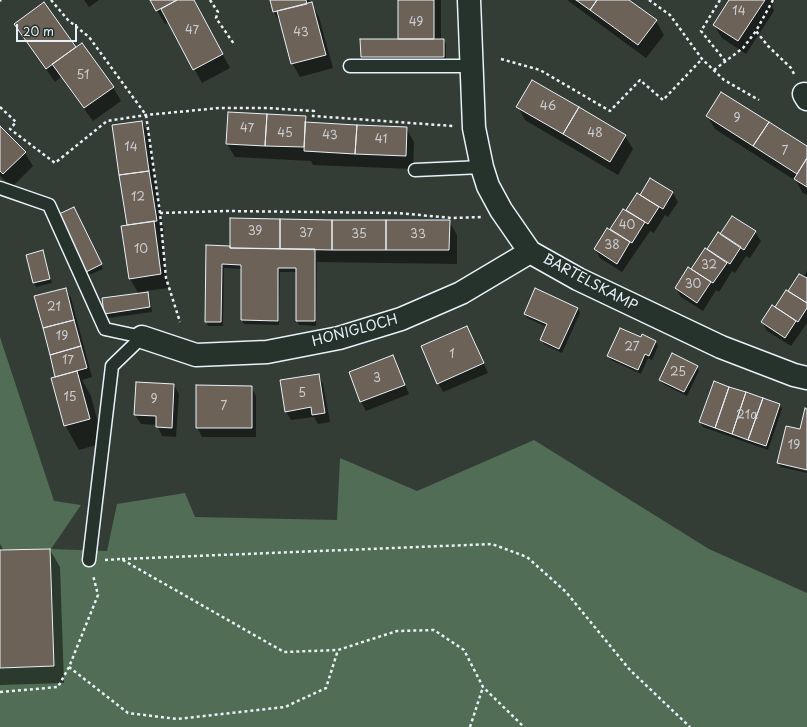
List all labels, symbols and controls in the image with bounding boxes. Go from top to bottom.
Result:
house number: 14 [732,5,746,19]
scale bar [18,16,79,42]
house number: 49 [409,16,423,30]
text: 20 m [23,22,54,40]
house number: 47 [185,24,199,38]
house number: 43 [293,26,309,40]
house number: 51 [77,69,89,83]
house number: 46 [540,100,556,114]
house number: 9 [733,112,741,126]
house number: 47 [240,122,254,136]
house number: 45 [277,127,293,141]
house number: 48 [587,127,603,141]
house number: 43 [322,129,338,143]
house number: 41 [375,133,387,147]
house number: 14 [124,141,138,155]
house number: 7 [782,145,788,159]
house number: 12 [131,191,145,205]
house number: 40 [619,219,635,233]
house number: 39 [248,225,262,239]
house number: 37 [299,227,313,241]
house number: 35 [351,228,367,242]
house number: 33 [410,228,426,242]
house number: 38 [604,239,620,253]
house number: 10 [134,243,148,257]
street label: BARTELSKAMP [540,251,640,315]
house number: 32 [701,259,717,273]
house number: 30 [685,278,701,292]
house number: 21 [47,301,61,315]
street label: HONIGLOCH [310,311,400,351]
house number: 19 [56,330,68,344]
house number: 27 [625,341,639,355]
house number: 1 [449,348,455,362]
house number: 17 [62,354,74,368]
house number: 25 [670,366,686,380]
house number: 3 [373,372,381,386]
house number: 5 [298,387,306,401]
house number: 15 [63,391,77,405]
house number: 9 [150,393,158,407]
house number: 7 [221,400,227,414]
house number: 21a [736,409,758,423]
house number: 19 [788,439,800,453]

